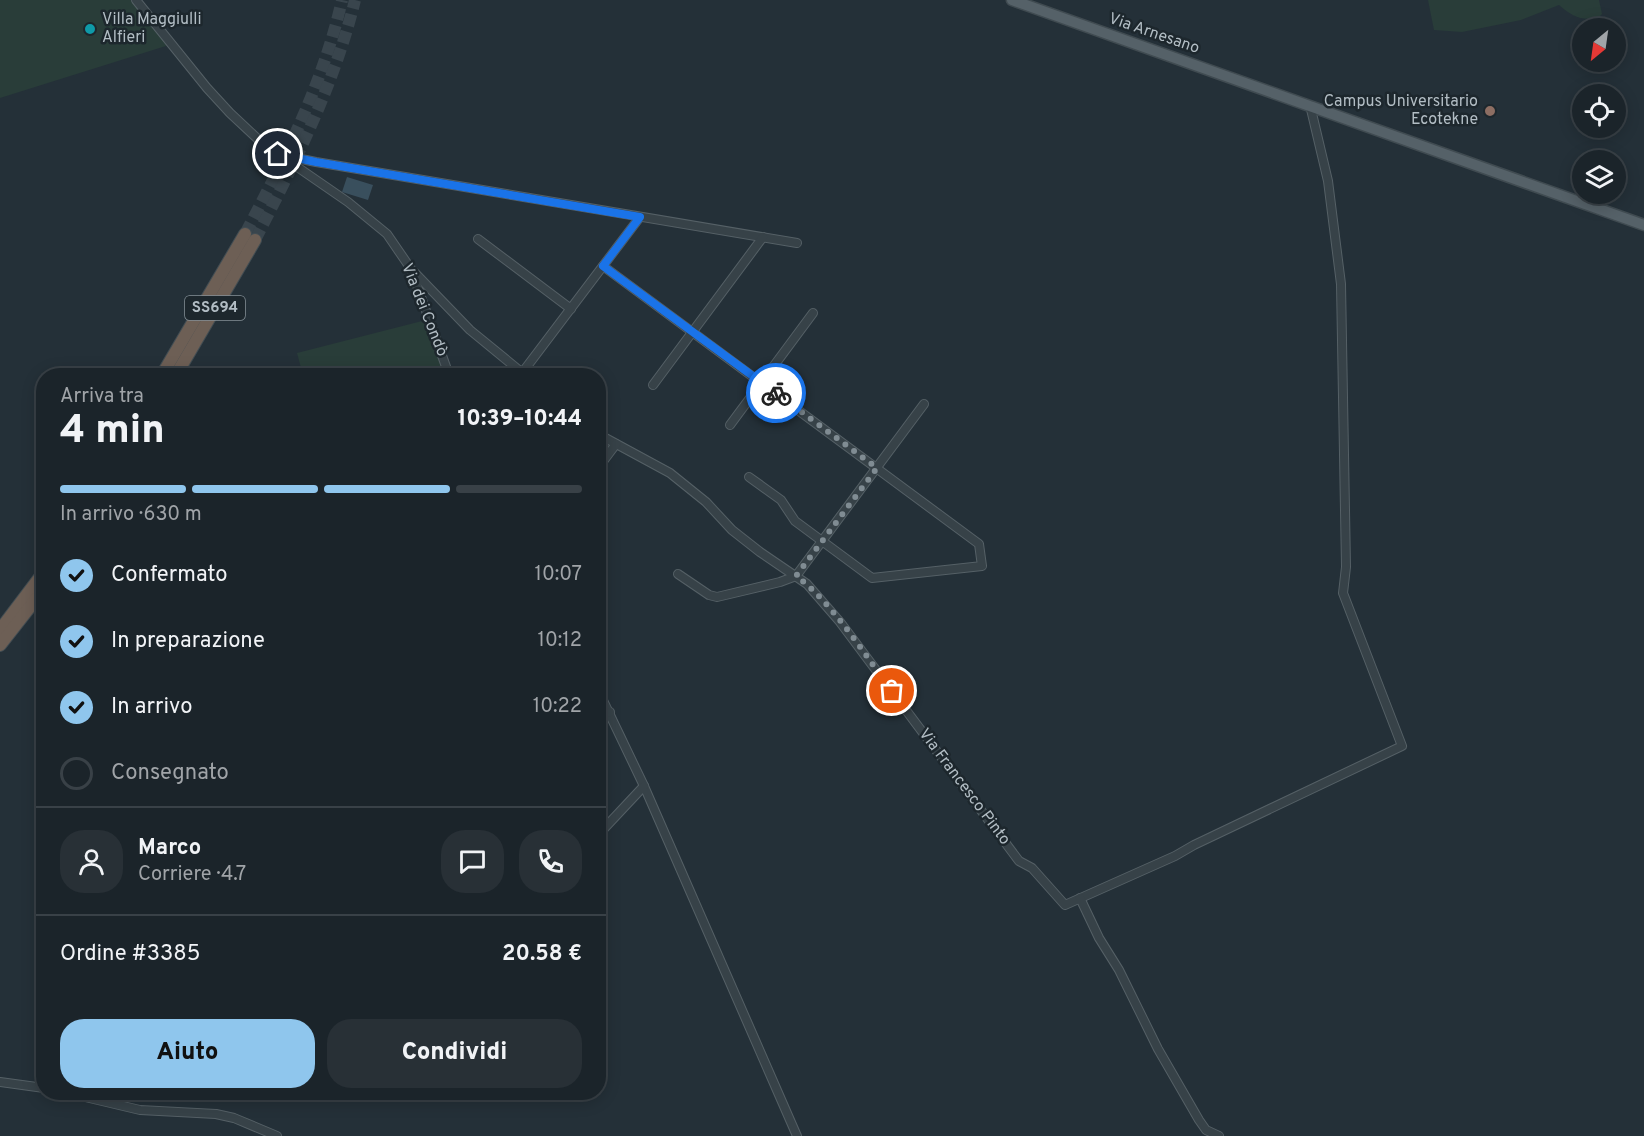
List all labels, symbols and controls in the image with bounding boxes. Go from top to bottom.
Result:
street label: Via Arnesano [1106,9,1202,59]
place label: Villa Maggiulli Alfieri [102,10,202,48]
north arrow [1572,18,1626,72]
map controls [1572,18,1626,204]
marker: Villa Maggiulli Alfieri [83,22,97,36]
button: locate [1572,84,1626,138]
place label: Campus Universitario Ecotekne [1324,92,1478,130]
marker: Campus Universitario Ecotekne [1483,104,1497,118]
pin [252,128,303,179]
icon: home [261,137,294,170]
button: layers [1572,150,1626,204]
street label: Via dei Condò [396,261,452,359]
road number: SS694 [185,296,245,320]
courier [746,363,806,423]
icon: bike [760,377,793,410]
text: Arriva tra [60,384,144,410]
text: 10:39–10:44 [457,406,582,433]
text: 4 min [60,408,165,457]
text: In arrivo · 630 m [60,502,202,528]
icon: check [60,559,93,592]
text: Confermato [111,562,228,589]
text: 10:07 [535,562,582,588]
icon: check [60,625,93,658]
text: In preparazione [111,628,265,655]
text: 10:12 [538,628,582,654]
pin [866,665,917,716]
icon: bag [875,674,908,707]
icon: check [60,691,93,724]
text: In arrivo [111,694,193,721]
text: 10:22 [533,694,582,720]
street label: Via Francesco Pinto [914,725,1014,849]
text: Consegnato [111,760,229,787]
button: person [60,830,123,893]
button: chat [441,830,504,893]
button: phone [519,830,582,893]
text: Marco [138,835,201,862]
text: Corriere · 4.7 [138,862,246,888]
text: Ordine #3385 [60,941,200,968]
text: 20.58 € [502,941,582,968]
button: Aiuto [60,1019,315,1088]
button: Condividi [327,1019,582,1088]

